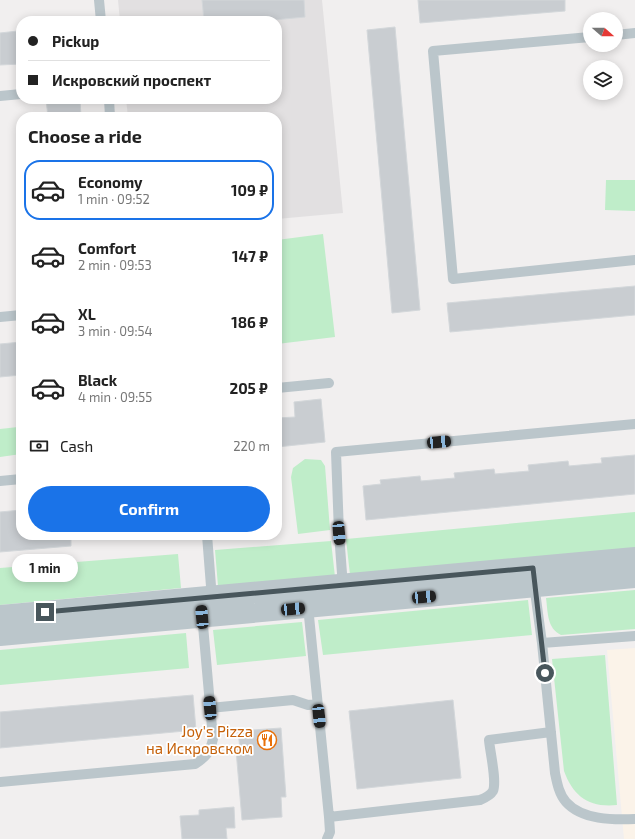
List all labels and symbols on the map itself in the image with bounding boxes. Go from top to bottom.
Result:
north arrow [583,12,623,52]
car [427,435,451,449]
car [332,521,346,545]
callout: 1 min [12,554,78,582]
car [412,590,436,604]
car [281,602,305,616]
route end [36,603,54,621]
car [195,605,209,629]
route start [536,664,554,682]
car [203,696,217,720]
car [312,703,326,729]
place label: Joy's Pizza на Искровском [146,722,253,757]
restaurant icon: Joy's Pizza на Искровском [256,729,278,751]

